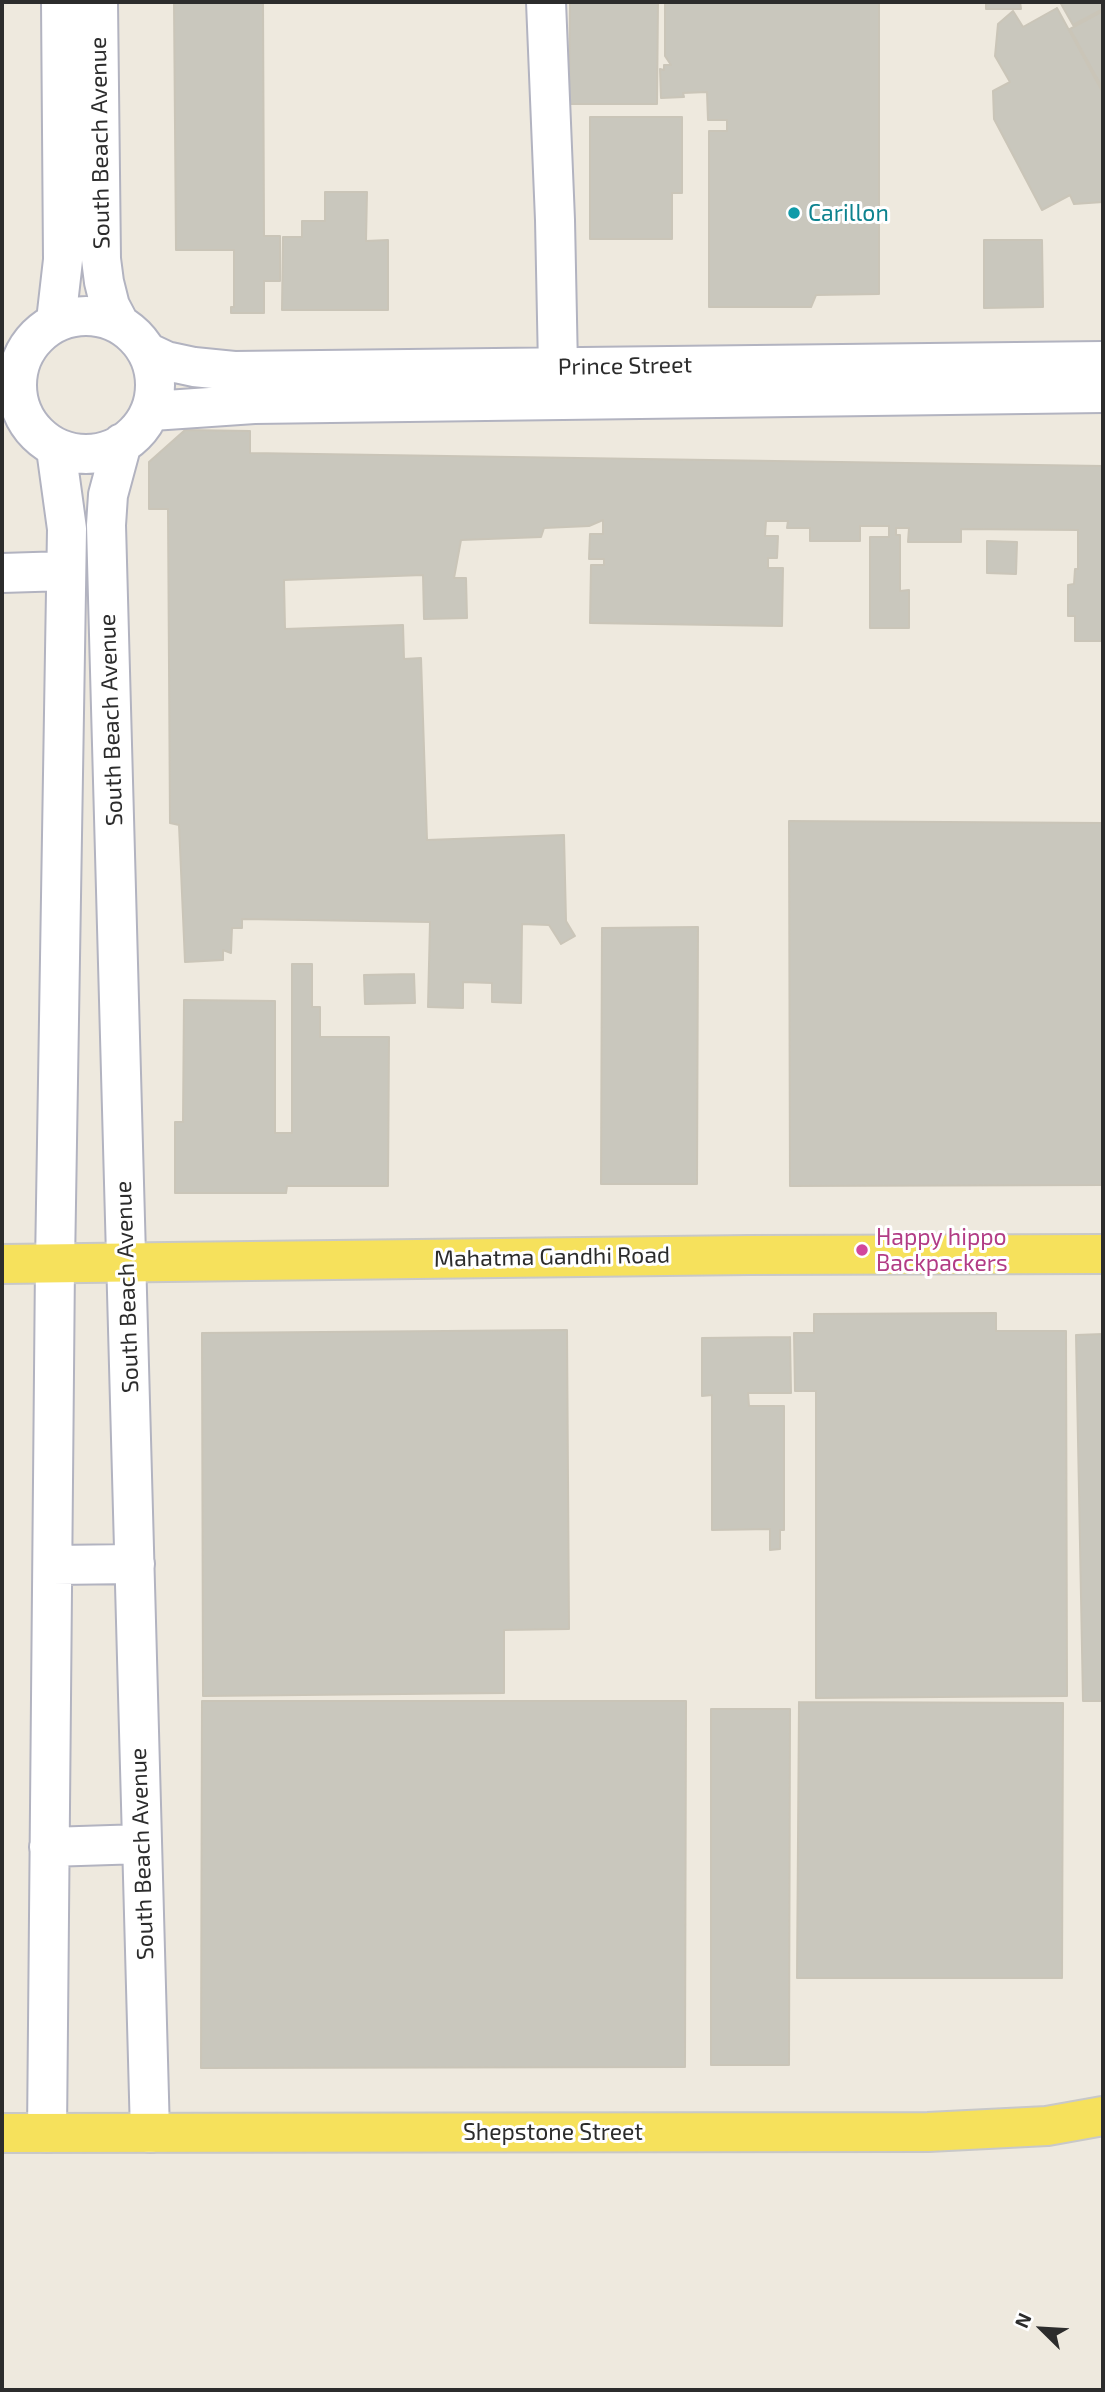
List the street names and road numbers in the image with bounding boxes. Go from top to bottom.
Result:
street label: South Beach Avenue [84,37,116,249]
street label: Prince Street [558,351,692,381]
street label: South Beach Avenue [94,613,128,827]
street label: South Beach Avenue [110,1180,144,1394]
street label: Mahatma Gandhi Road [434,1241,670,1273]
street label: South Beach Avenue [125,1747,159,1961]
street label: Shepstone Street [463,2118,643,2146]

